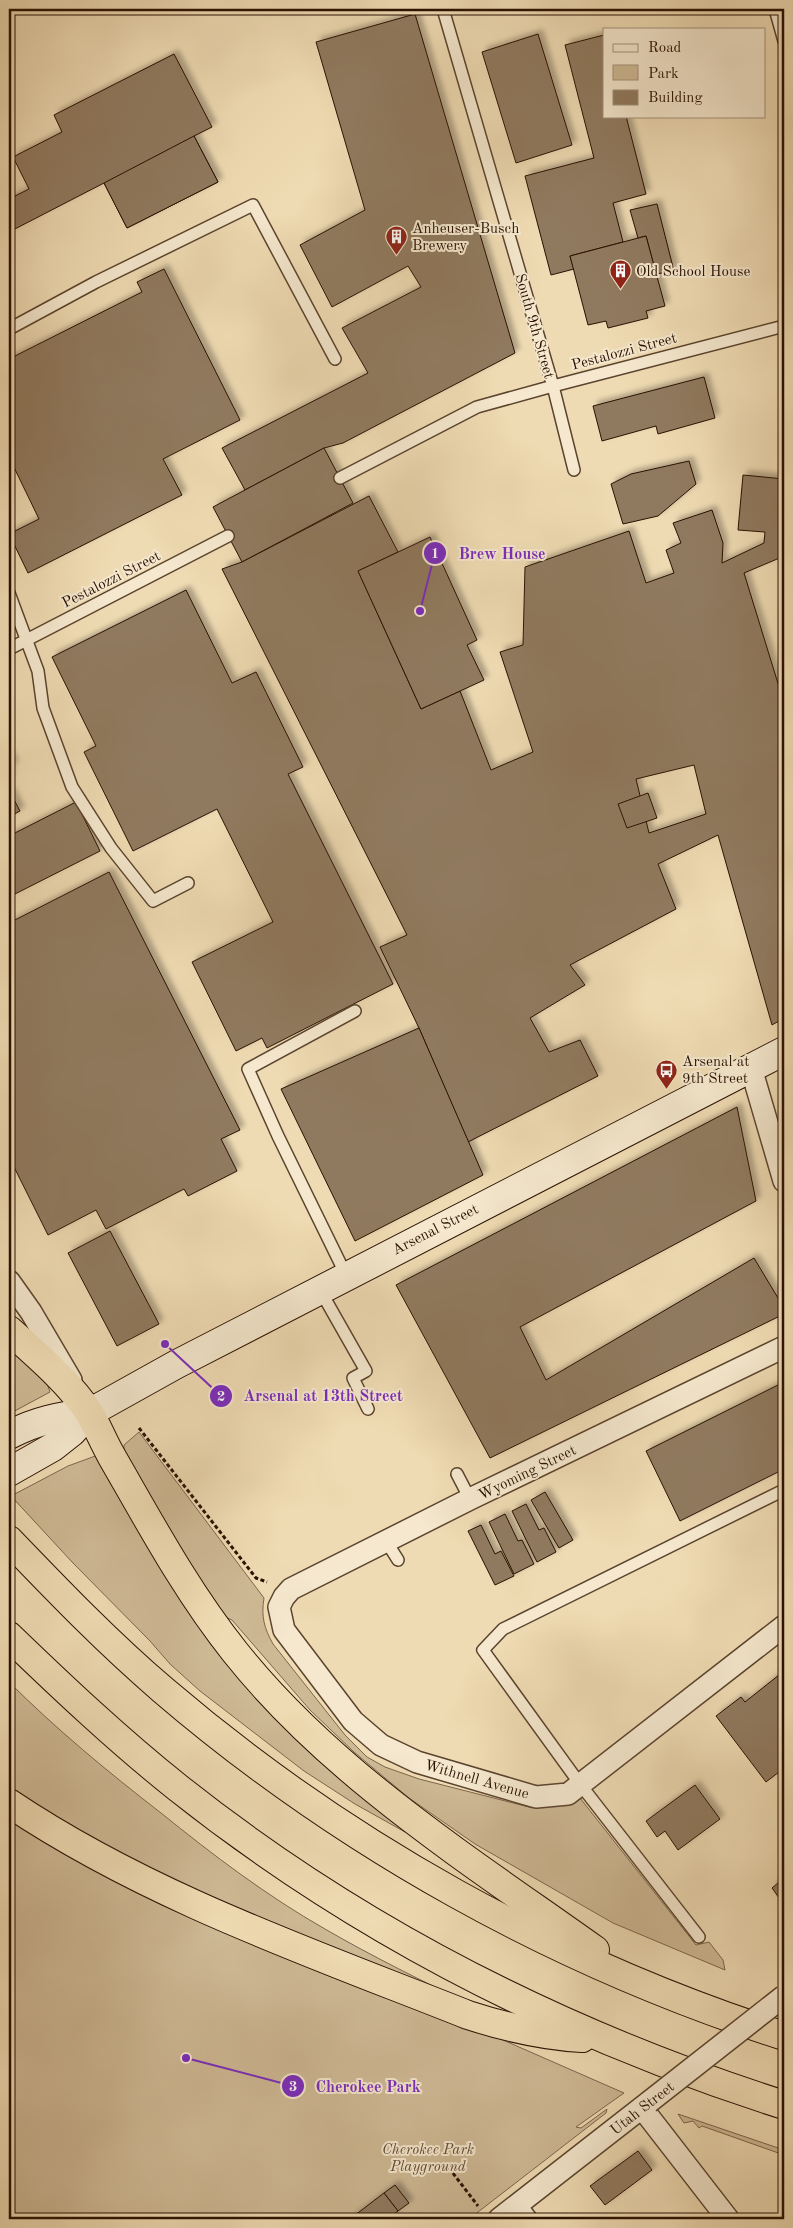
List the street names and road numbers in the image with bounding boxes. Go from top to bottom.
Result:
street label: South 9th Street [511,272,556,381]
street label: Pestalozzi Street [570,331,679,374]
street label: Pestalozzi Street [60,549,163,612]
street label: Arsenal Street [390,1202,481,1258]
street label: Wyoming Street [476,1443,579,1504]
street label: Withnell Avenue [423,1758,531,1803]
street label: Utah Street [608,2080,678,2139]

